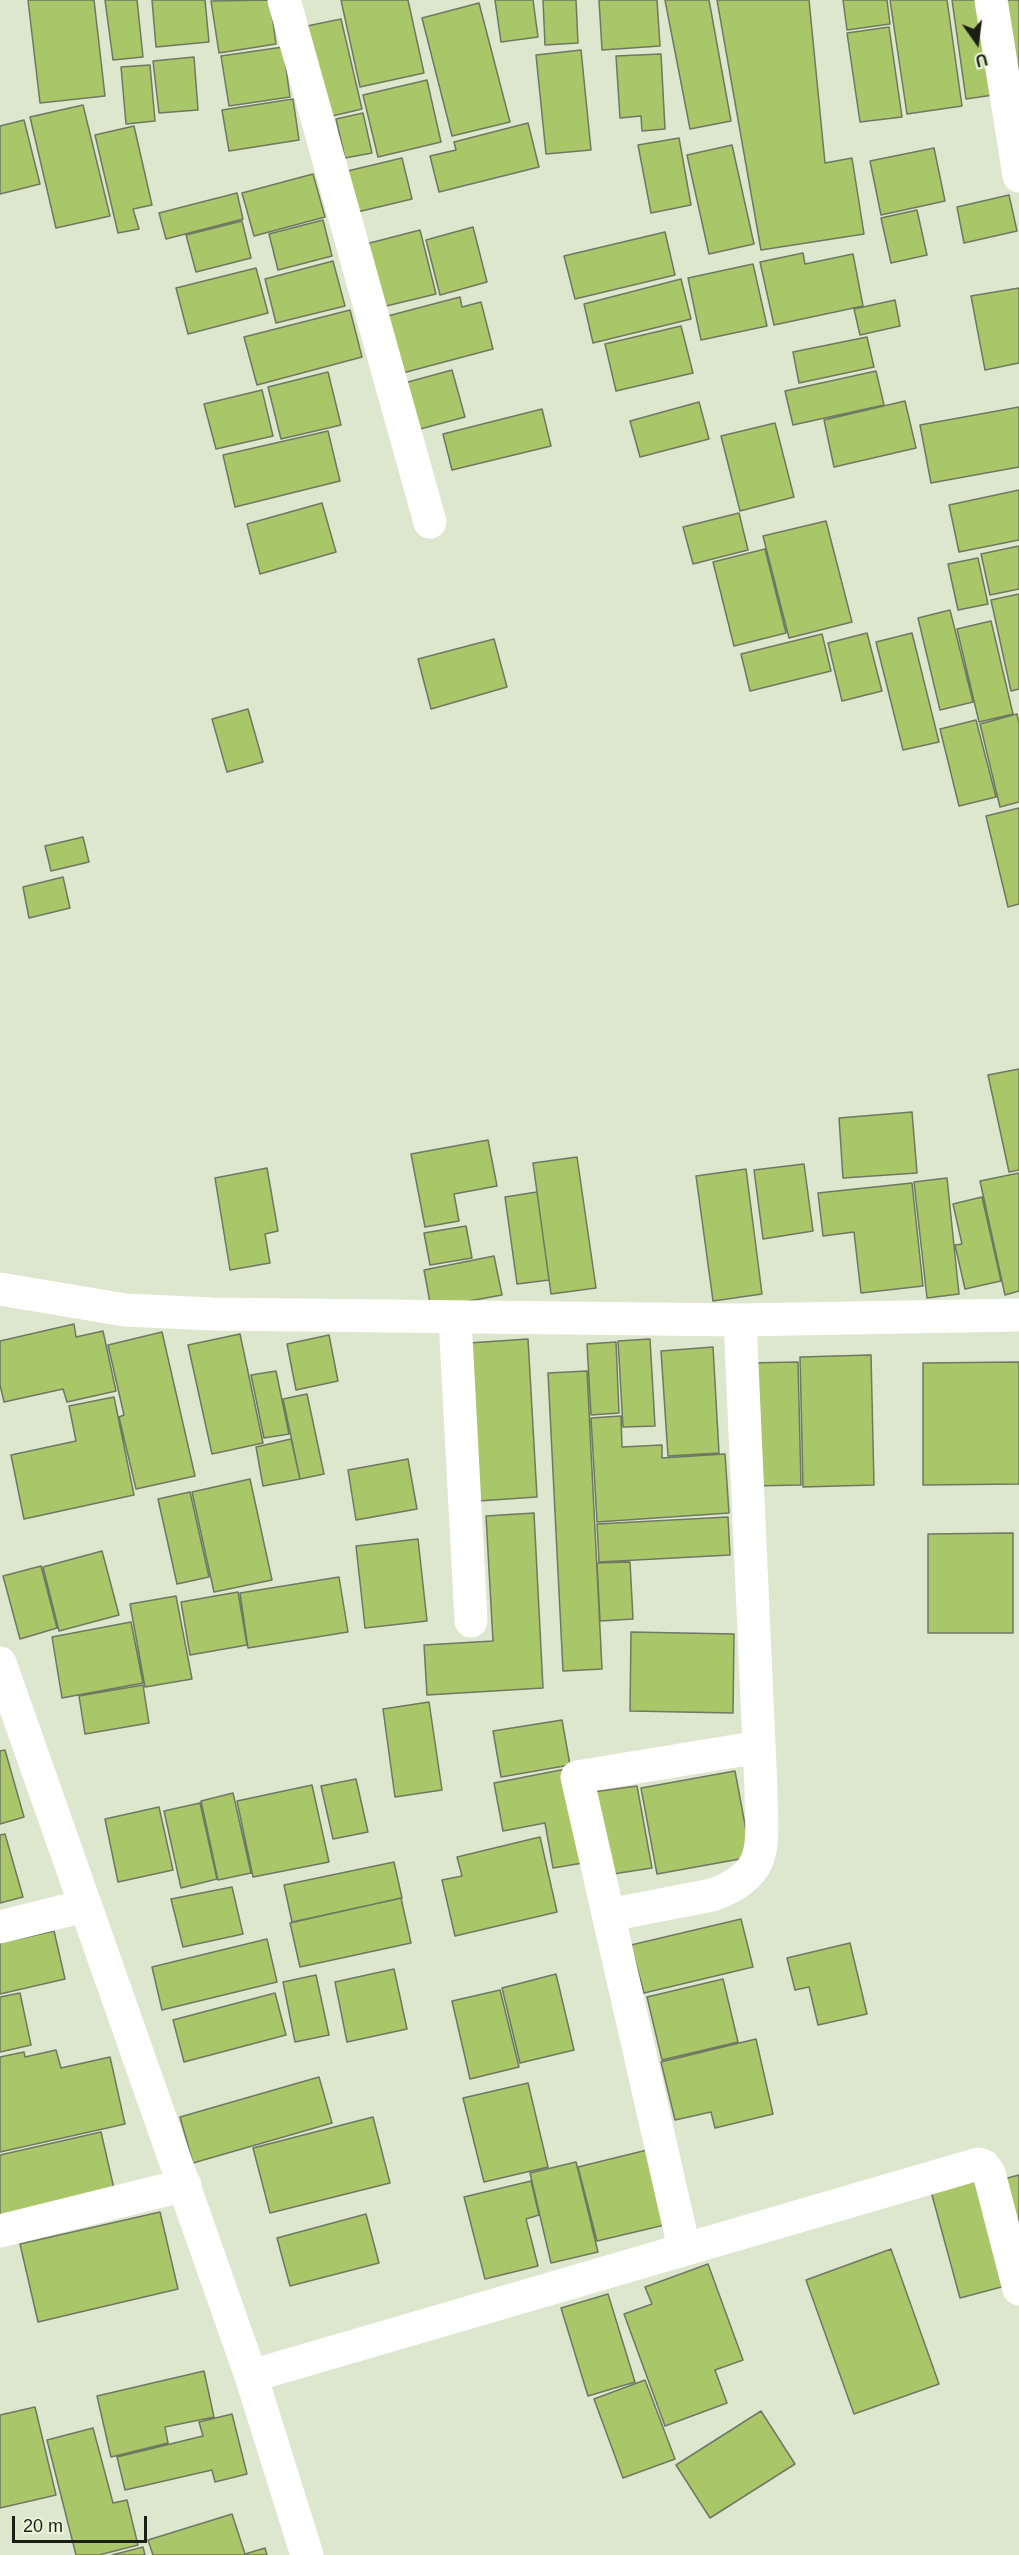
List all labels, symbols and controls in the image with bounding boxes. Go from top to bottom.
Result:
north arrow [947,12,1007,72]
text: U [974,50,989,70]
scale bar [15,2504,150,2542]
text: 20 m [23,2516,63,2536]

